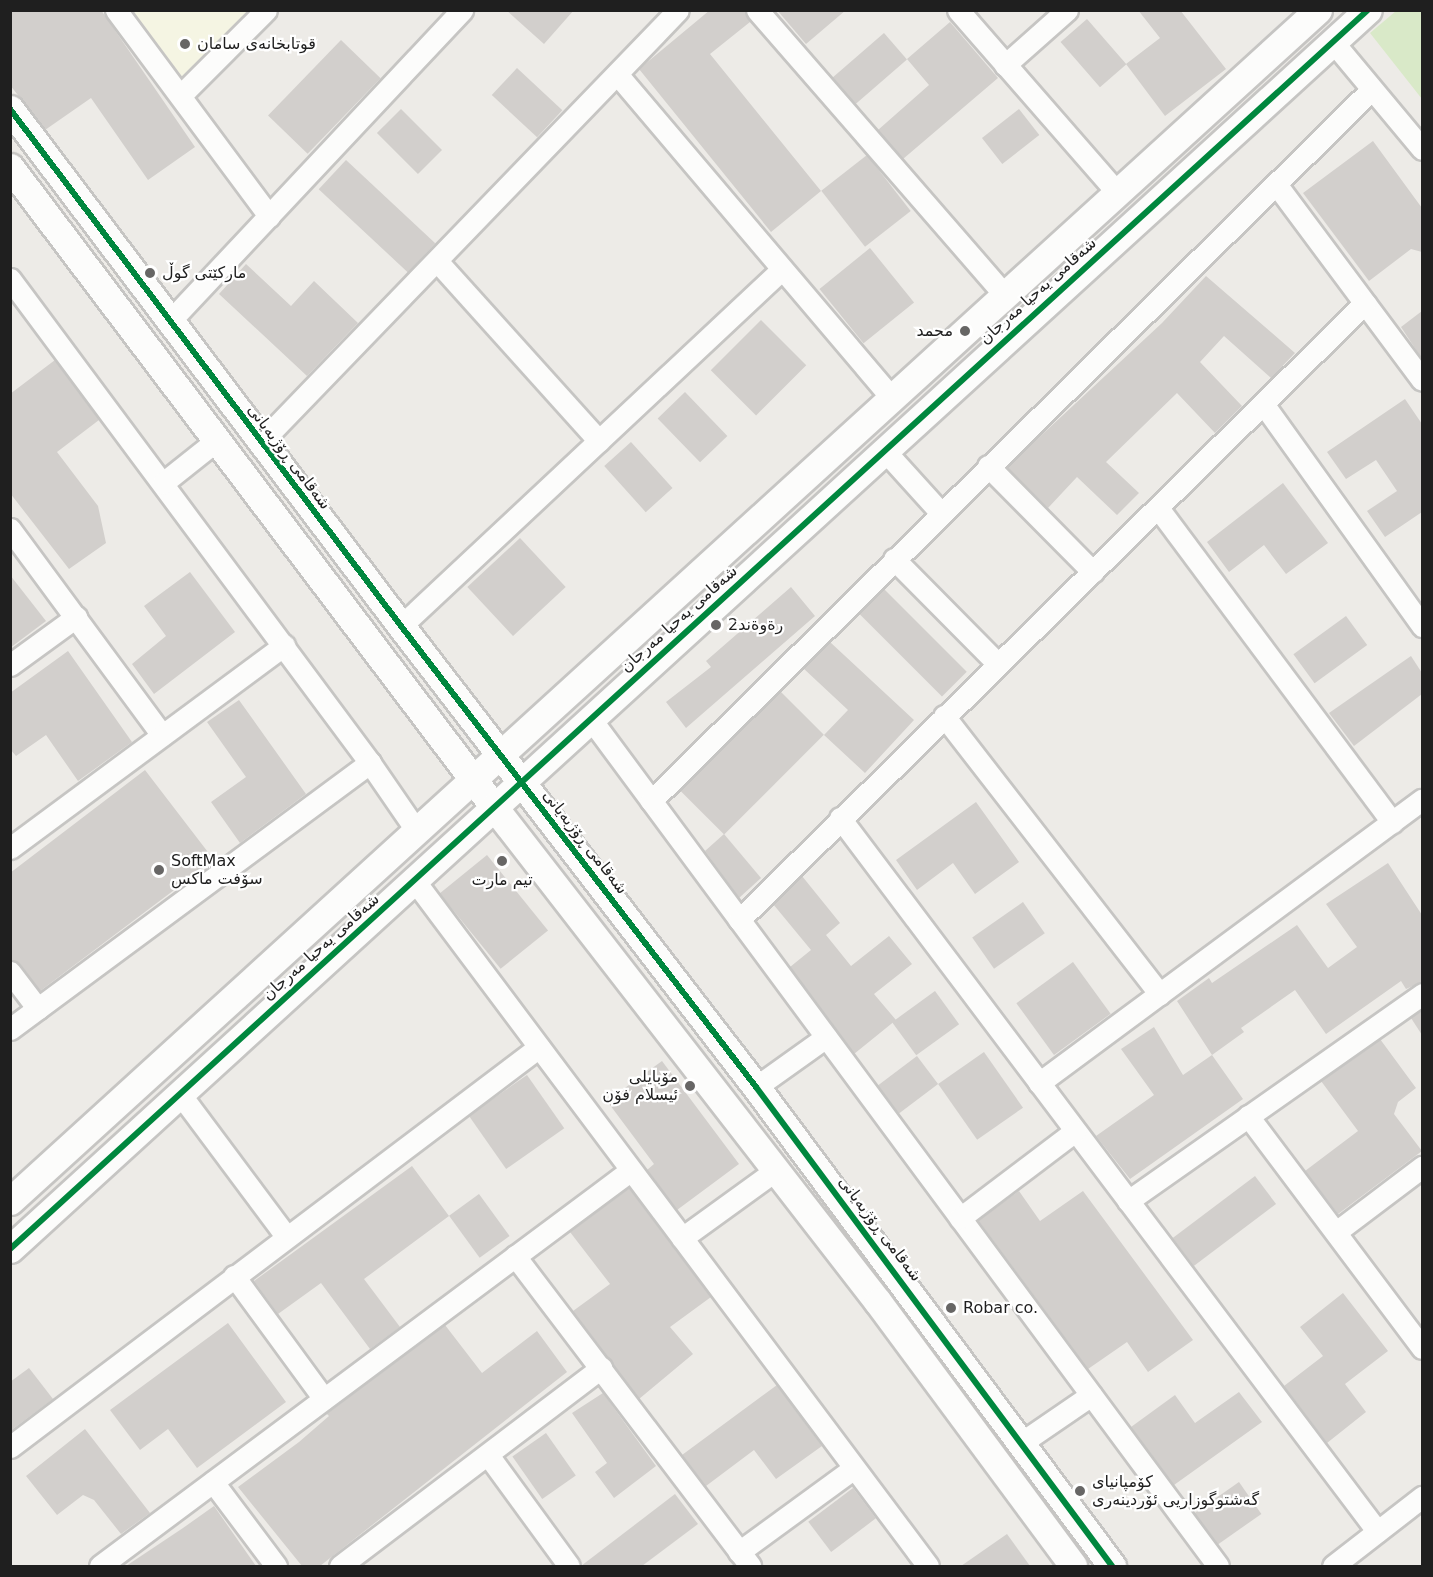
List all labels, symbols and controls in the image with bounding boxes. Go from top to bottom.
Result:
place label: قوتابخانەی سامان [197,34,316,54]
marker: قوتابخانەی سامان [178,37,192,51]
street label: شەقامی یەحیا مەرجان [976,233,1100,349]
place label: مارکێتی گوڵ [162,263,246,283]
marker: مارکێتی گوڵ [143,266,157,280]
place label: محمد [916,321,953,341]
marker: محمد [958,324,972,338]
street label: شەقامی ڕۆژبەیانی [243,401,335,513]
street label: شەقامی یەحیا مەرجان [617,561,741,677]
place label: رةوةند2 [728,615,783,635]
marker: رةوةند2 [709,618,723,632]
street label: شەقامی ڕۆژبەیانی [538,786,632,898]
place label: SoftMax سۆفت ماکس [171,851,263,889]
marker: تیم مارت [495,854,509,868]
marker: SoftMax سۆفت ماکس [152,863,166,877]
place label: تیم مارت [471,870,533,890]
street label: شەقامی یەحیا مەرجان [259,889,383,1005]
place label: مۆبایلی ئیسلام فۆن [602,1067,678,1105]
marker: مۆبایلی ئیسلام فۆن [683,1079,697,1093]
street label: شەقامی ڕۆژبەیانی [834,1173,926,1285]
place label: Robar co. [963,1298,1038,1318]
marker: Robar co. [944,1301,958,1315]
place label: کۆمپانیای گەشتوگوزاریی ئۆردینەری [1092,1472,1259,1510]
marker: کۆمپانیای گەشتوگوزاریی ئۆردینەری [1073,1484,1087,1498]

